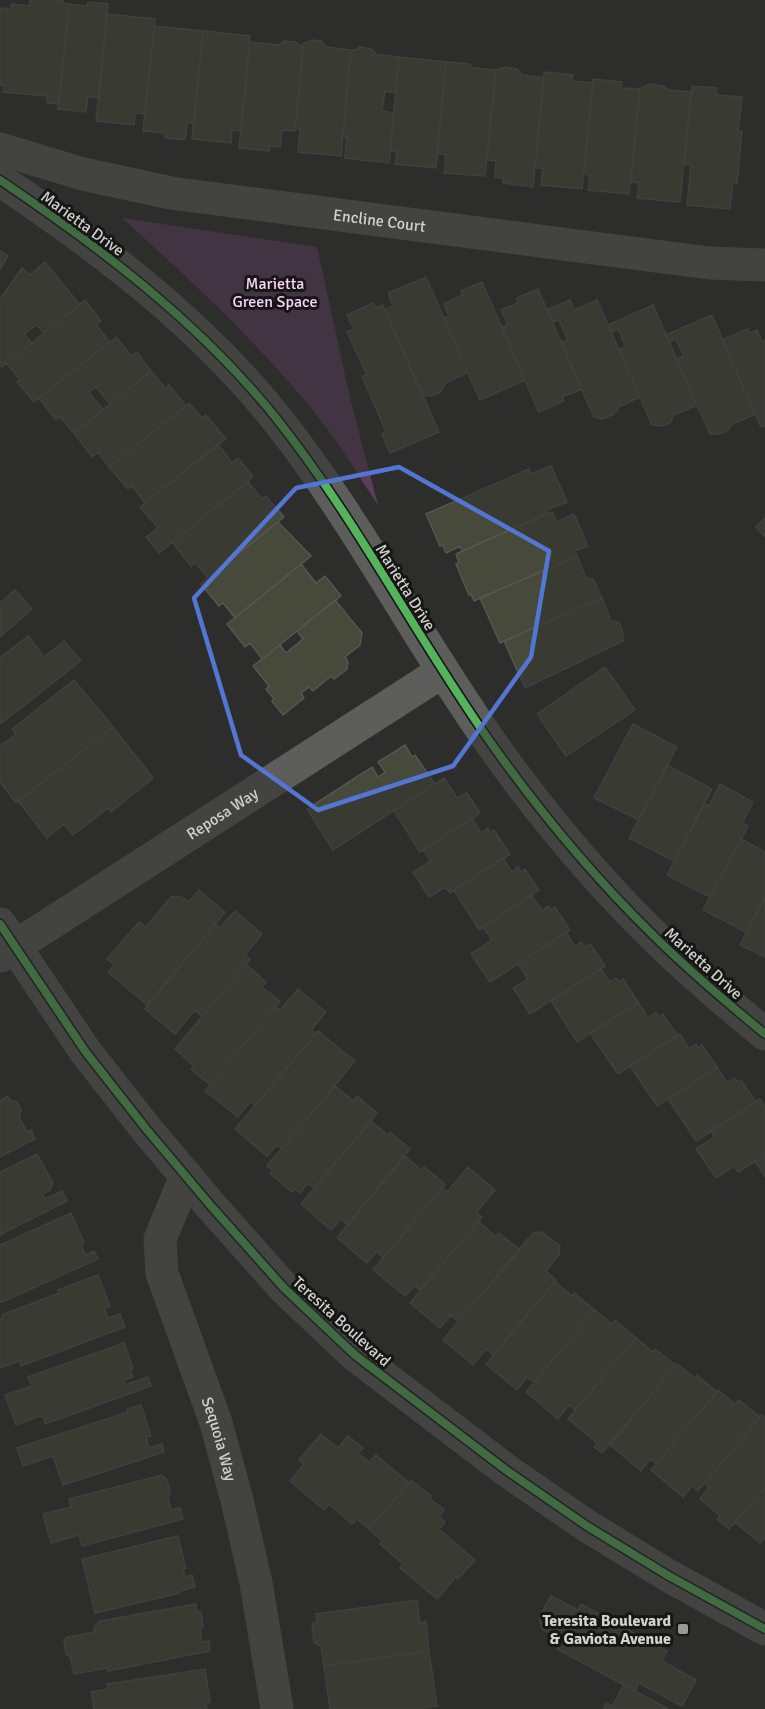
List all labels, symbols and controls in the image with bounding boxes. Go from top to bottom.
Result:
street label: Marietta Drive [37,187,128,261]
street label: Encline Court [332,205,427,237]
park label: Marietta Green Space [232,274,318,312]
street label: Marietta Drive [371,541,440,634]
street label: Reposa Way [183,783,263,844]
street label: Marietta Drive [660,923,747,1004]
street label: Teresita Boulevard [288,1272,395,1371]
street label: Sequoia Way [196,1394,241,1484]
place label: Teresita Boulevard & Gaviota Avenue [542,1611,671,1649]
marker: Teresita Boulevard & Gaviota Avenue [676,1622,690,1636]

